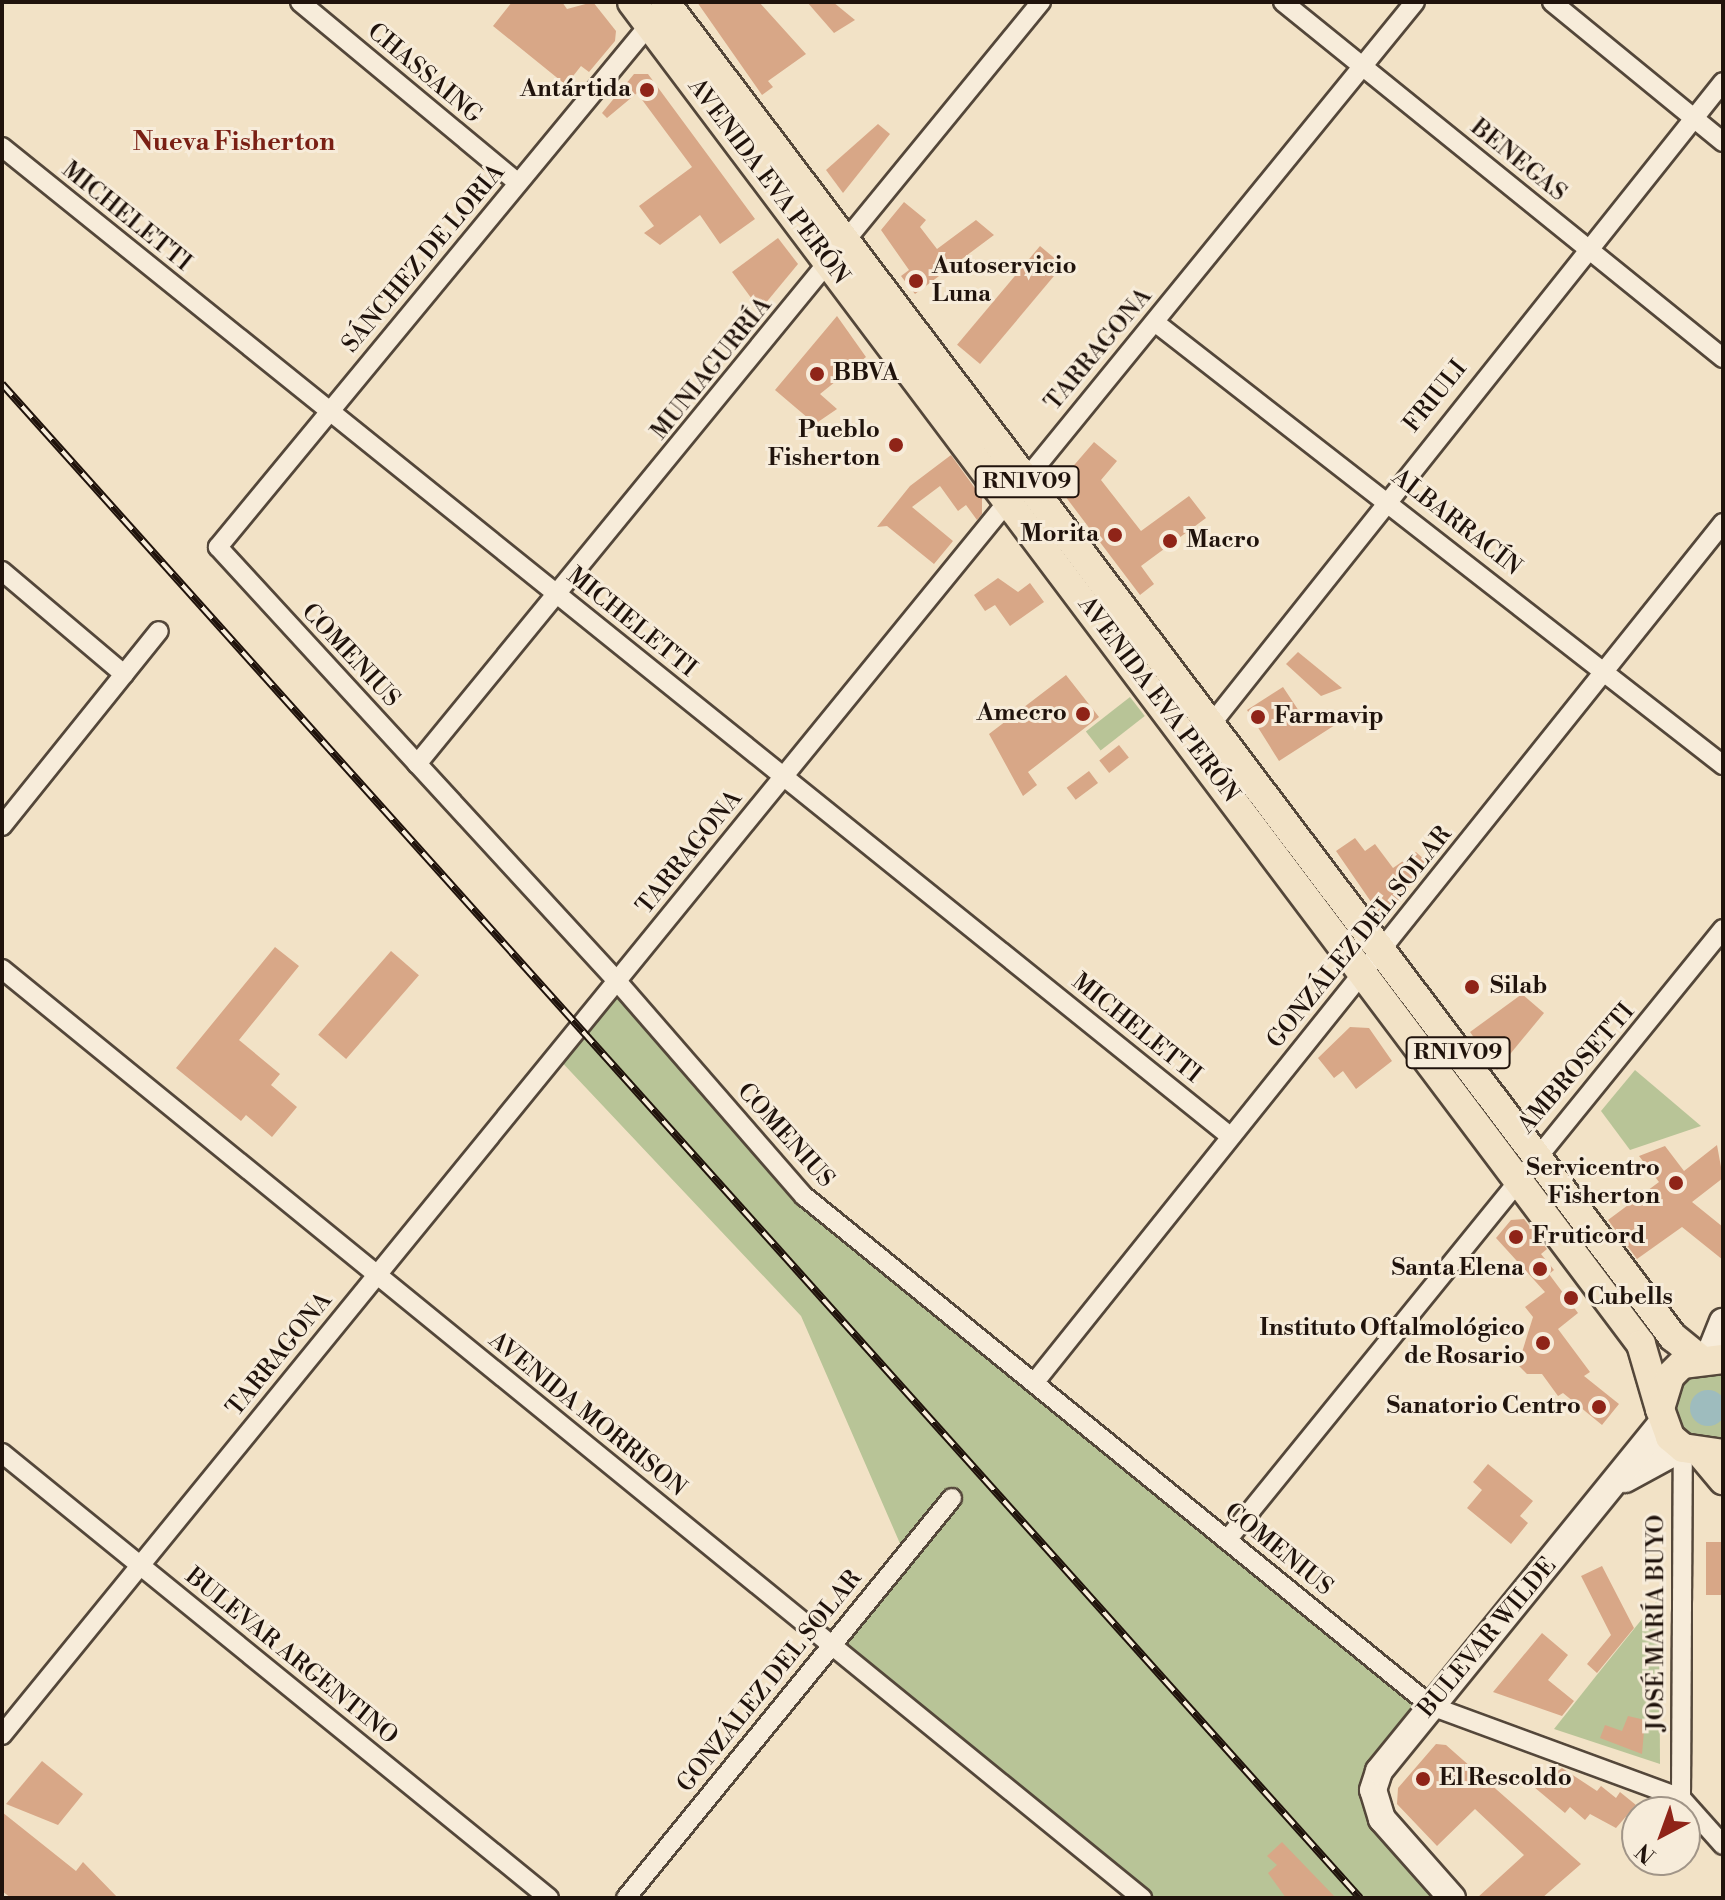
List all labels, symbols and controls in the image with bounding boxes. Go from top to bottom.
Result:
street label: CHASSAING [361,18,487,130]
street label: AVENIDA EVA PERÓN [681,73,855,291]
place label: Antártida [520,76,631,104]
marker: Antártida [638,81,656,99]
street label: BENEGAS [1464,114,1572,208]
district label: Nueva Fisherton [133,127,335,159]
street label: MICHELETTI [56,156,196,278]
street label: SÁNCHEZ DE LORIA [337,159,511,359]
place label: Autoservicio Luna [932,253,1077,309]
marker: Autoservicio Luna [907,272,925,290]
street label: TARRAGONA [1039,283,1159,417]
street label: MUNIAGURRÍA [646,292,778,446]
street label: FRIULI [1398,355,1474,439]
place label: BBVA [833,360,899,388]
marker: BBVA [808,365,826,383]
place label: Pueblo Fisherton [768,417,880,473]
marker: Pueblo Fisherton [887,436,905,454]
street label: ALBARRACÍN [1385,463,1527,583]
road number: RN1V09 [973,464,1081,500]
place label: Morita [1020,521,1099,549]
marker: Morita [1106,526,1124,544]
place label: Macro [1186,527,1260,555]
marker: Macro [1161,532,1179,550]
street label: MICHELETTI [561,562,701,684]
street label: AVENIDA EVA PERÓN [1071,591,1245,809]
street label: COMENIUS [295,598,405,714]
place label: Amecro [977,700,1067,728]
place label: Farmavip [1274,703,1384,731]
marker: Amecro [1074,705,1092,723]
marker: Farmavip [1249,708,1267,726]
street label: TARRAGONA [631,785,749,921]
street label: GONZÁLEZ DEL SOLAR [1262,821,1458,1055]
street label: MICHELETTI [1066,968,1206,1090]
place label: Silab [1490,973,1547,1001]
marker: Silab [1461,976,1483,998]
street label: AMBROSETTI [1513,998,1641,1140]
road number: RN1V09 [1404,1035,1512,1071]
street label: COMENIUS [730,1078,840,1194]
place label: Servicentro Fisherton [1526,1155,1660,1211]
marker: Servicentro Fisherton [1667,1174,1685,1192]
place label: Fruticord [1532,1223,1645,1251]
marker: Fruticord [1507,1228,1525,1246]
place label: Santa Elena [1391,1255,1524,1283]
marker: Santa Elena [1531,1260,1549,1278]
place label: Cubells [1587,1284,1673,1312]
street label: TARRAGONA [221,1287,339,1423]
marker: Cubells [1562,1289,1580,1307]
place label: Instituto Oftalmológico de Rosario [1259,1315,1525,1371]
street label: AVENIDA MORRISON [483,1327,691,1503]
marker: Instituto Oftalmológico de Rosario [1532,1332,1554,1354]
place label: Sanatorio Centro [1386,1393,1581,1421]
marker: Sanatorio Centro [1588,1396,1610,1418]
street label: COMENIUS [1218,1498,1338,1602]
street label: JOSÉ MARÍA BUYO [1643,1515,1671,1731]
street label: BULEVAR WILDE [1413,1552,1563,1724]
street label: BULEVAR ARGENTINO [179,1562,403,1752]
street label: GONZÁLEZ DEL SOLAR [672,1565,868,1799]
place label: El Rescoldo [1439,1765,1572,1793]
marker: El Rescoldo [1414,1770,1432,1788]
north arrow [1621,1796,1701,1876]
text: N [1631,1837,1662,1869]

